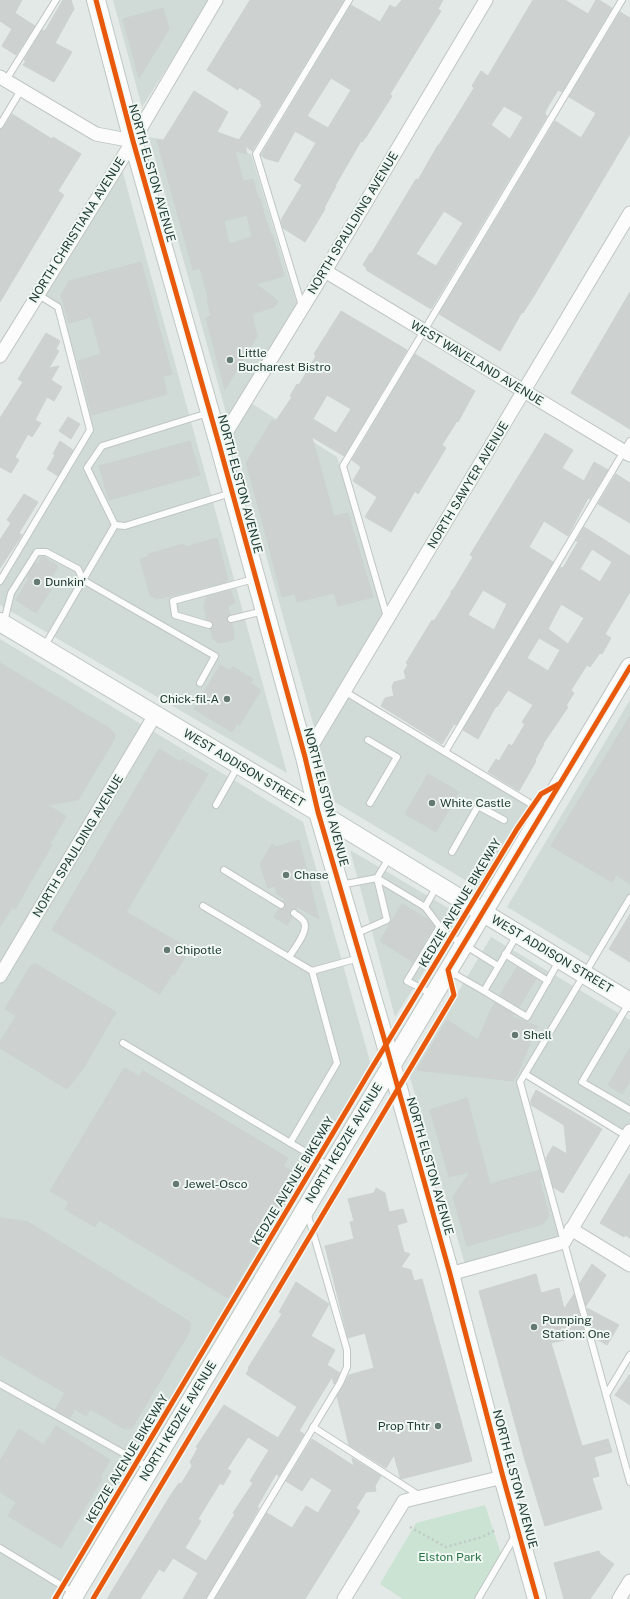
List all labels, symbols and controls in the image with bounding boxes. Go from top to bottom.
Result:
street label: NORTH ELSTON AVENUE [126,102,178,244]
street label: NORTH SPAULDING AVENUE [305,149,401,297]
street label: NORTH CHRISTIANA AVENUE [26,155,128,305]
street label: WEST WAVELAND AVENUE [408,318,546,408]
place label: Little Bucharest Bistro [238,346,331,374]
marker: Little Bucharest Bistro [225,355,235,365]
street label: NORTH ELSTON AVENUE [215,413,265,555]
street label: NORTH SAWYER AVENUE [425,419,511,551]
place label: Dunkin' [45,575,86,589]
marker: Dunkin' [32,577,42,587]
place label: Chick-fil-A [160,692,219,706]
marker: Chick-fil-A [222,694,232,704]
street label: WEST ADDISON STREET [181,726,307,810]
street label: NORTH ELSTON AVENUE [301,726,351,868]
street label: NORTH SPAULDING AVENUE [30,772,126,920]
place label: White Castle [440,796,511,810]
marker: White Castle [427,798,437,808]
street label: KEDZIE AVENUE BIKEWAY [416,836,504,970]
place label: Chase [294,868,329,882]
marker: Chase [281,870,291,880]
street label: WEST ADDISON STREET [489,912,615,996]
place label: Chipotle [175,943,222,957]
marker: Chipotle [162,945,172,955]
place label: Shell [523,1028,552,1042]
marker: Shell [510,1030,520,1040]
street label: NORTH KEDZIE AVENUE [303,1080,385,1206]
street label: NORTH ELSTON AVENUE [404,1095,456,1237]
street label: KEDZIE AVENUE BIKEWAY [249,1114,337,1248]
place label: Jewel-Osco [184,1177,248,1191]
marker: Jewel-Osco [171,1179,181,1189]
place label: Pumping Station: One [542,1313,610,1341]
marker: Pumping Station: One [529,1322,539,1332]
street label: NORTH KEDZIE AVENUE [137,1358,219,1484]
street label: KEDZIE AVENUE BIKEWAY [83,1392,171,1526]
street label: NORTH ELSTON AVENUE [490,1408,540,1550]
place label: Prop Thtr [378,1419,430,1433]
marker: Prop Thtr [433,1421,443,1431]
park label: Elston Park [418,1550,482,1564]

